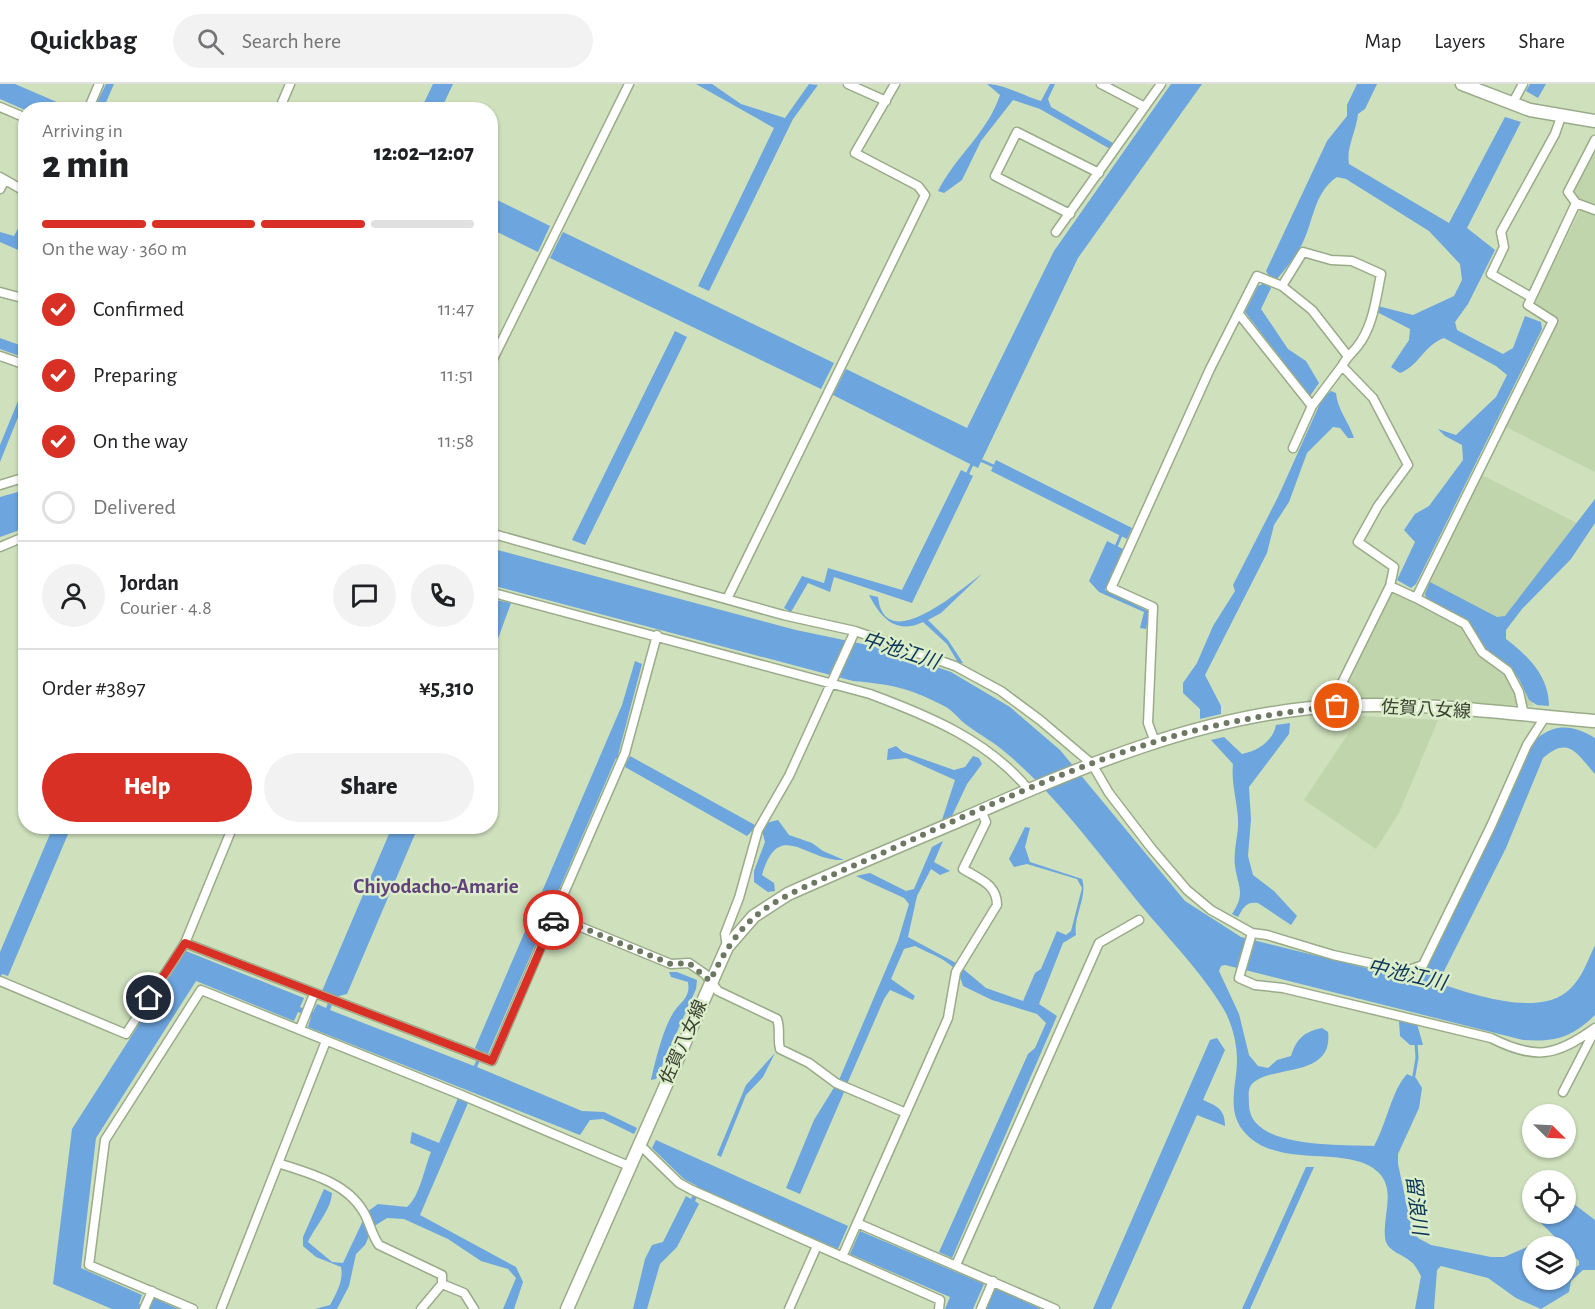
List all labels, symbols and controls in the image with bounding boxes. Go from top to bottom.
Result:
search box [173,14,593,68]
icon: search [194,25,227,58]
text: Quickbag [30,27,137,55]
text: Search here [242,30,341,52]
text: Map [1365,31,1401,52]
text: Layers [1434,31,1485,52]
text: Share [1518,31,1565,52]
text: Arriving in [42,121,123,141]
text: 12:02–12:07 [374,142,474,164]
text: 2 min [42,146,129,185]
text: On the way · 360 m [42,239,187,259]
icon: check [42,293,75,326]
text: Confirmed [93,298,184,320]
text: 11:47 [438,299,474,319]
icon: check [42,359,75,392]
text: Preparing [93,364,177,386]
text: 11:51 [440,365,474,385]
icon: check [42,425,75,458]
text: On the way [93,430,188,452]
text: 11:58 [438,431,474,451]
text: Delivered [93,496,176,518]
button: person [42,564,105,627]
button: chat [333,564,396,627]
button: phone [411,564,474,627]
text: Jordan [120,572,179,594]
text: Courier · 4.8 [120,598,212,618]
water label: 中池江川 [860,628,944,673]
text: Order #3897 [42,677,146,699]
text: ¥5,310 [419,677,474,699]
pin [1311,680,1362,731]
icon: bag [1320,689,1353,722]
street label: 佐賀八女線 [1381,697,1471,721]
button: Help [42,753,252,822]
button: Share [264,753,474,822]
district label: Chiyodacho-Amarie [353,876,519,897]
courier [523,890,583,950]
icon: car [537,904,570,937]
water label: 中池江川 [1366,955,1450,994]
pin [123,972,174,1023]
icon: home [132,981,165,1014]
street label: 佐賀八女線 [656,997,710,1087]
north arrow [1522,1104,1576,1158]
map controls [1522,1104,1576,1290]
button: locate [1522,1170,1576,1224]
water label: 留浪川 [1402,1174,1431,1238]
button: layers [1522,1236,1576,1290]

